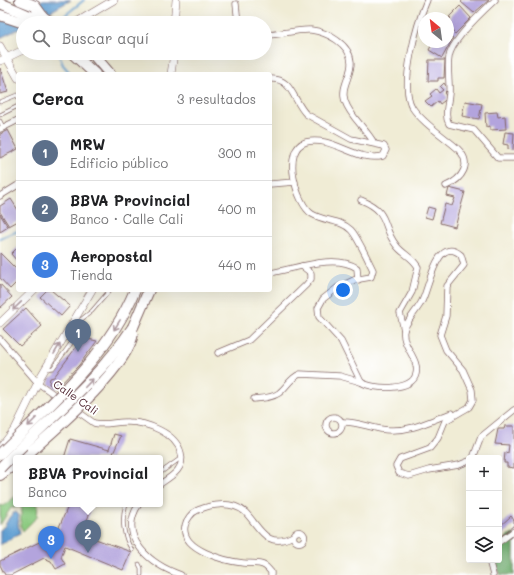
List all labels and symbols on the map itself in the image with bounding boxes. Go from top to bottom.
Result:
north arrow [418,12,454,48]
your location [333,280,353,300]
one-way arrow [12,302,22,311]
pin: 1 [65,319,91,352]
one-way arrow [113,319,121,331]
one-way arrow [53,343,61,355]
street label: Calle Cali [51,376,101,418]
one-way arrow [84,378,94,388]
one-way arrow [27,417,37,427]
pin: 2 [75,520,101,553]
pin: 3 [38,526,64,559]

